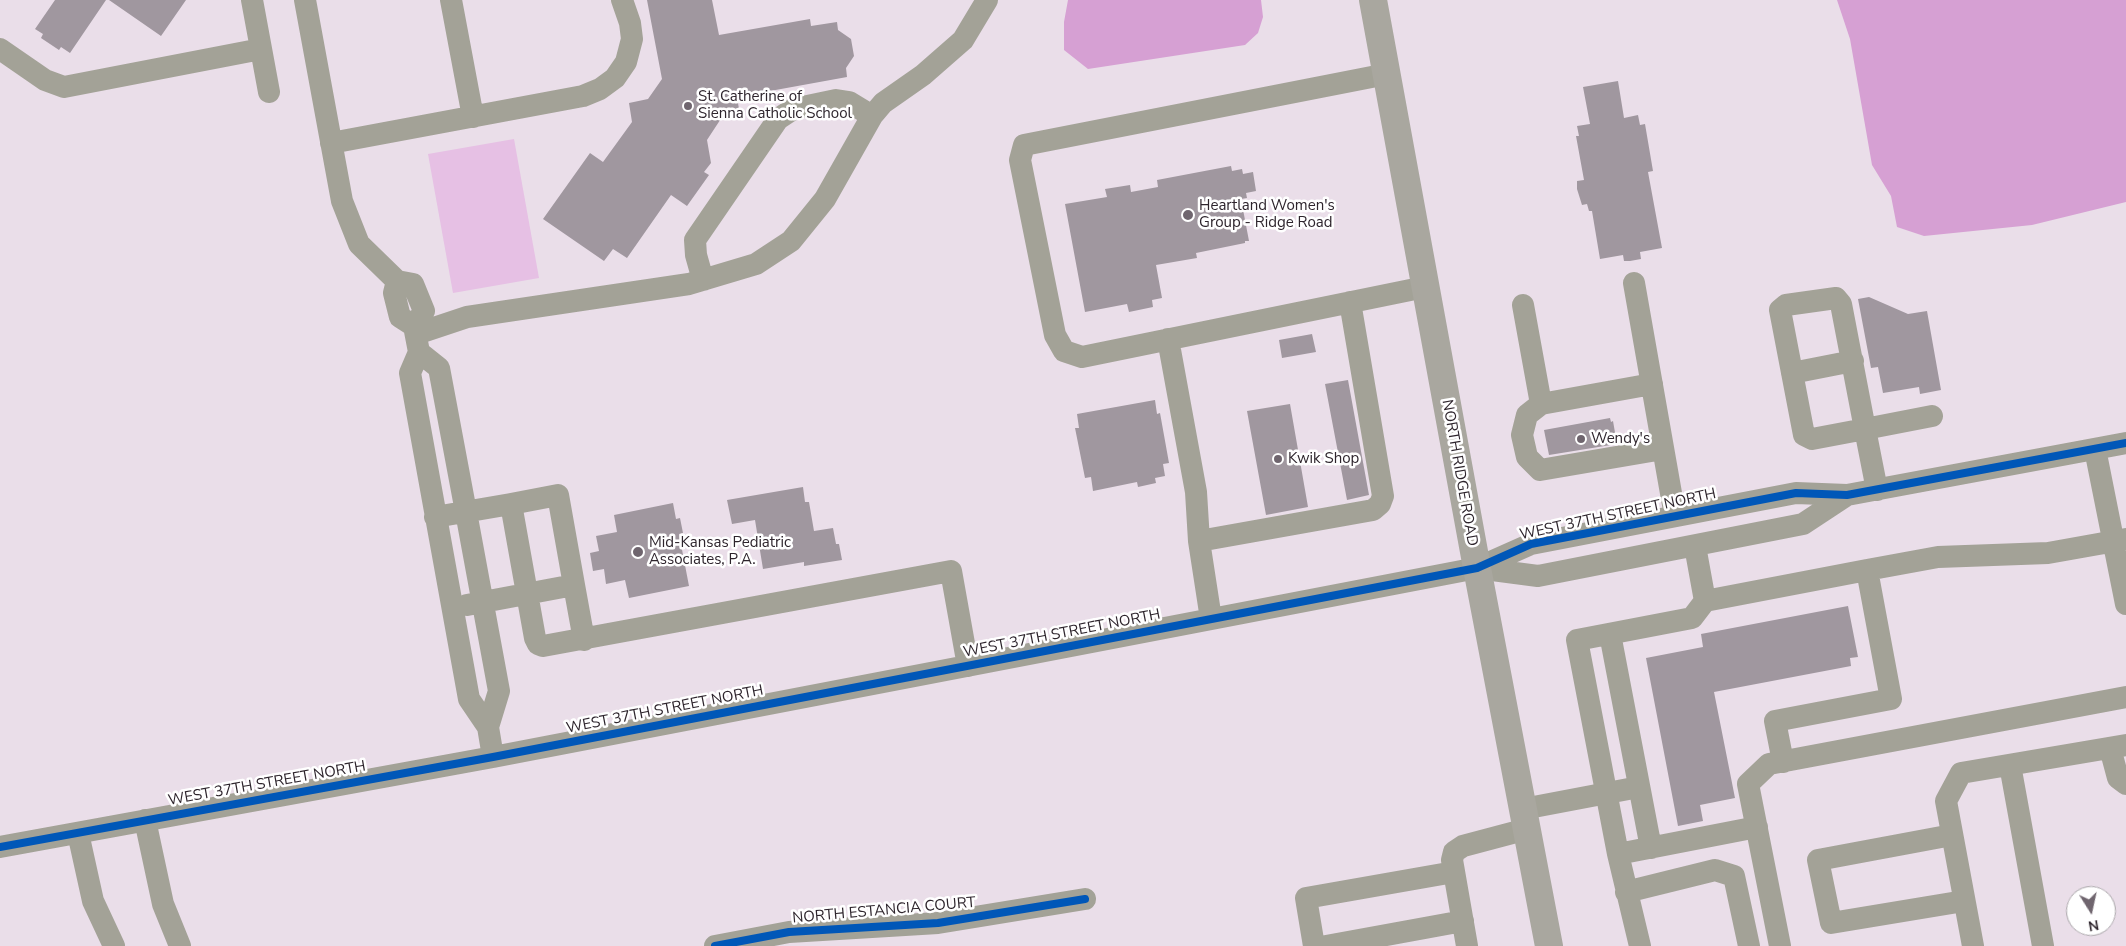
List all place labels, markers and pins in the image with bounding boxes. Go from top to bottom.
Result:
place label: St. Catherine of Sienna Catholic School [698,88,852,123]
marker: St. Catherine of Sienna Catholic School [682,100,694,112]
place label: Heartland Women's Group - Ridge Road [1199,197,1335,232]
marker: Heartland Women's Group - Ridge Road [1181,208,1195,222]
place label: Wendy's [1591,430,1650,448]
marker: Wendy's [1575,433,1587,445]
place label: Kwik Shop [1288,450,1359,468]
marker: Kwik Shop [1272,453,1284,465]
place label: Mid-Kansas Pediatric Associates, P.A. [649,534,791,569]
marker: Mid-Kansas Pediatric Associates, P.A. [631,545,645,559]

